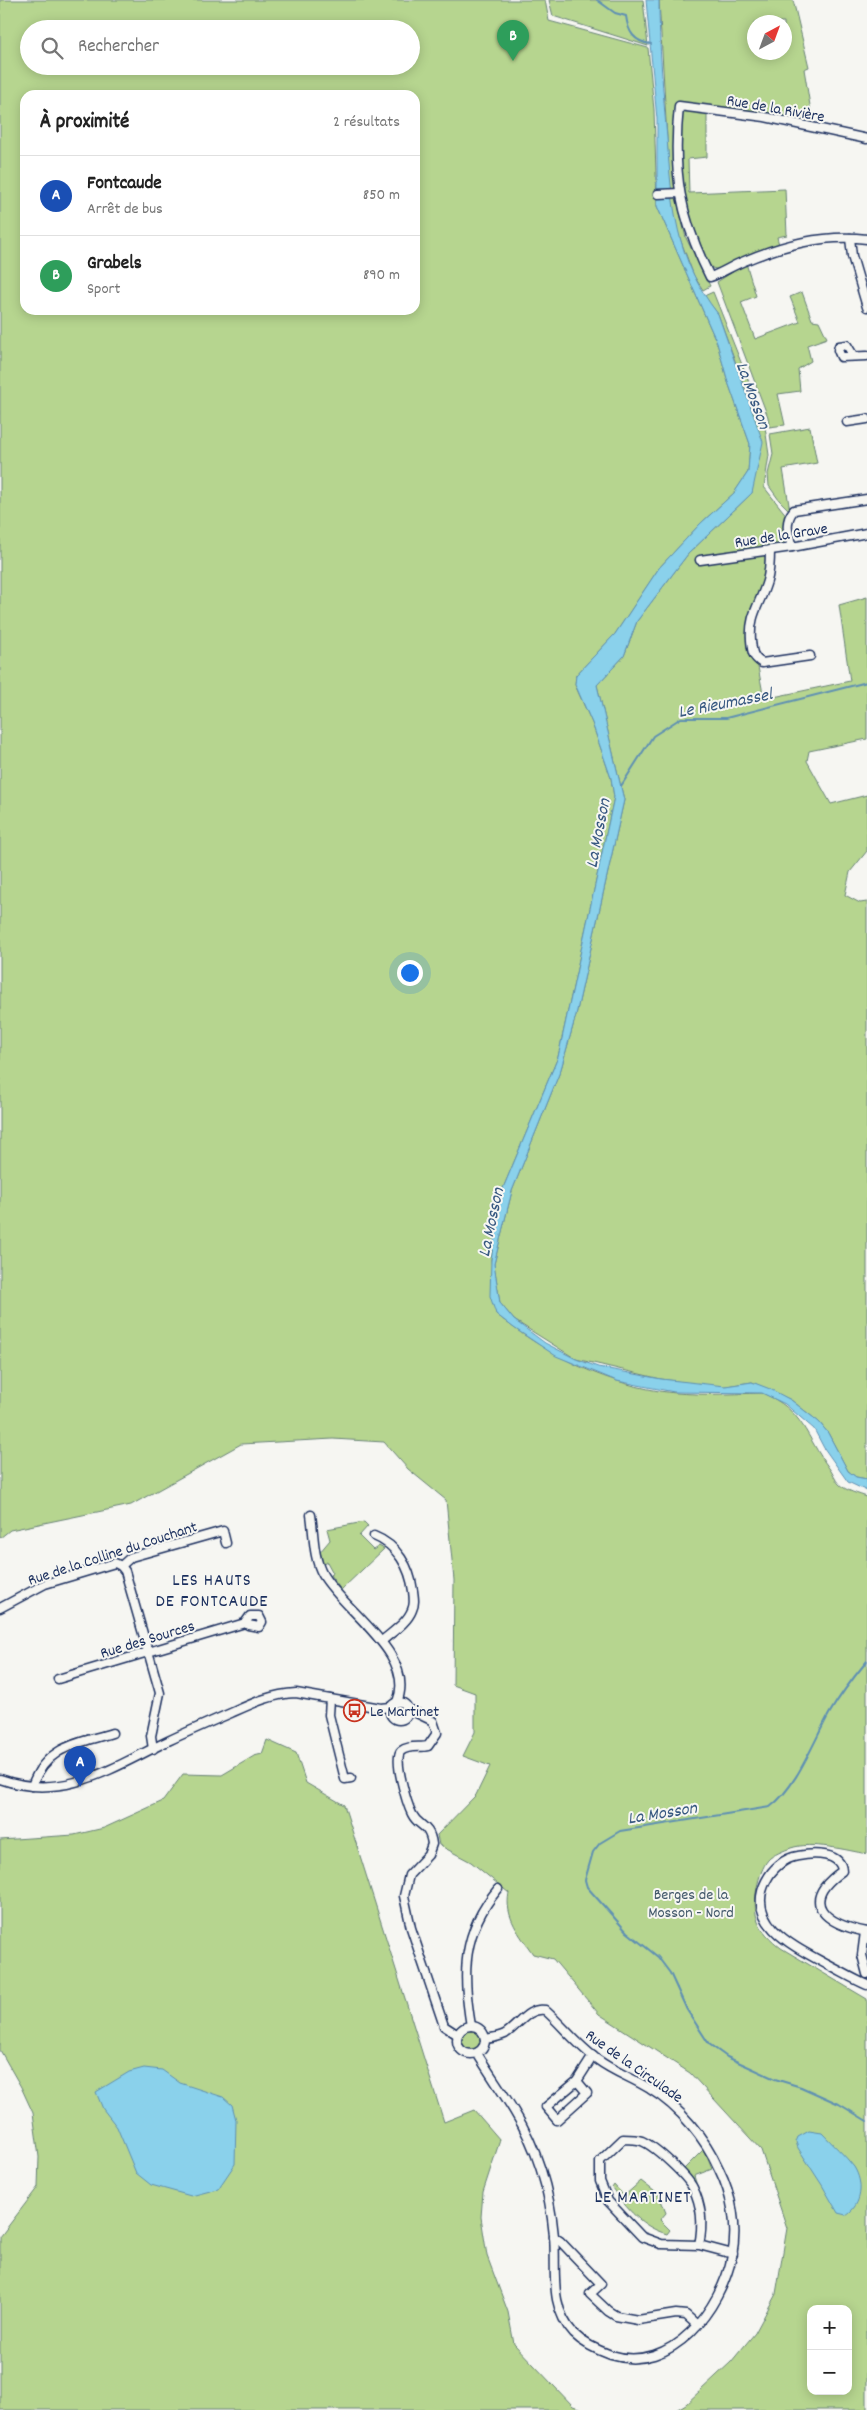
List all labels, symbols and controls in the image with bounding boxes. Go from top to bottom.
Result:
north arrow [747,15,792,60]
search box [20,20,420,75]
pin: B [497,20,529,61]
icon: search [38,34,66,62]
text: Rechercher [78,34,159,61]
street label: Rue de la Rivière [725,90,826,129]
text: À proximité [40,108,129,138]
text: 2 résultats [333,111,400,134]
text: Fontcaude [87,171,162,198]
text: A [52,184,60,207]
text: 850 m [363,184,400,207]
text: Arrêt de bus [87,198,163,221]
text: Grabels [87,251,142,278]
text: B [52,264,60,287]
text: 890 m [363,264,400,287]
text: Sport [87,278,120,301]
water label: La Mosson [728,359,776,434]
street label: Rue de la Grave [733,518,830,555]
water label: Le Rieumassel [676,683,776,726]
water label: La Mosson [581,796,619,870]
your location [397,960,423,986]
water label: La Mosson [473,1185,512,1259]
street label: Rue de la Colline du Couchant [25,1516,200,1593]
district label: LES HAUTS DE FONTCAUDE [156,1569,268,1615]
street label: Rue des Sources [98,1615,198,1666]
bus stop icon: Le Martinet [342,1698,366,1722]
place label: Le Martinet [370,1701,439,1724]
pin: A [64,1746,96,1787]
water label: La Mosson [626,1797,700,1832]
park label: Berges de la Mosson - Nord [648,1884,734,1925]
street label: Rue de la Circulade [580,2025,687,2109]
district label: LE MARTINET [595,2186,691,2211]
map controls [807,2305,852,2395]
button: + [807,2305,852,2350]
button: − [807,2350,852,2395]

